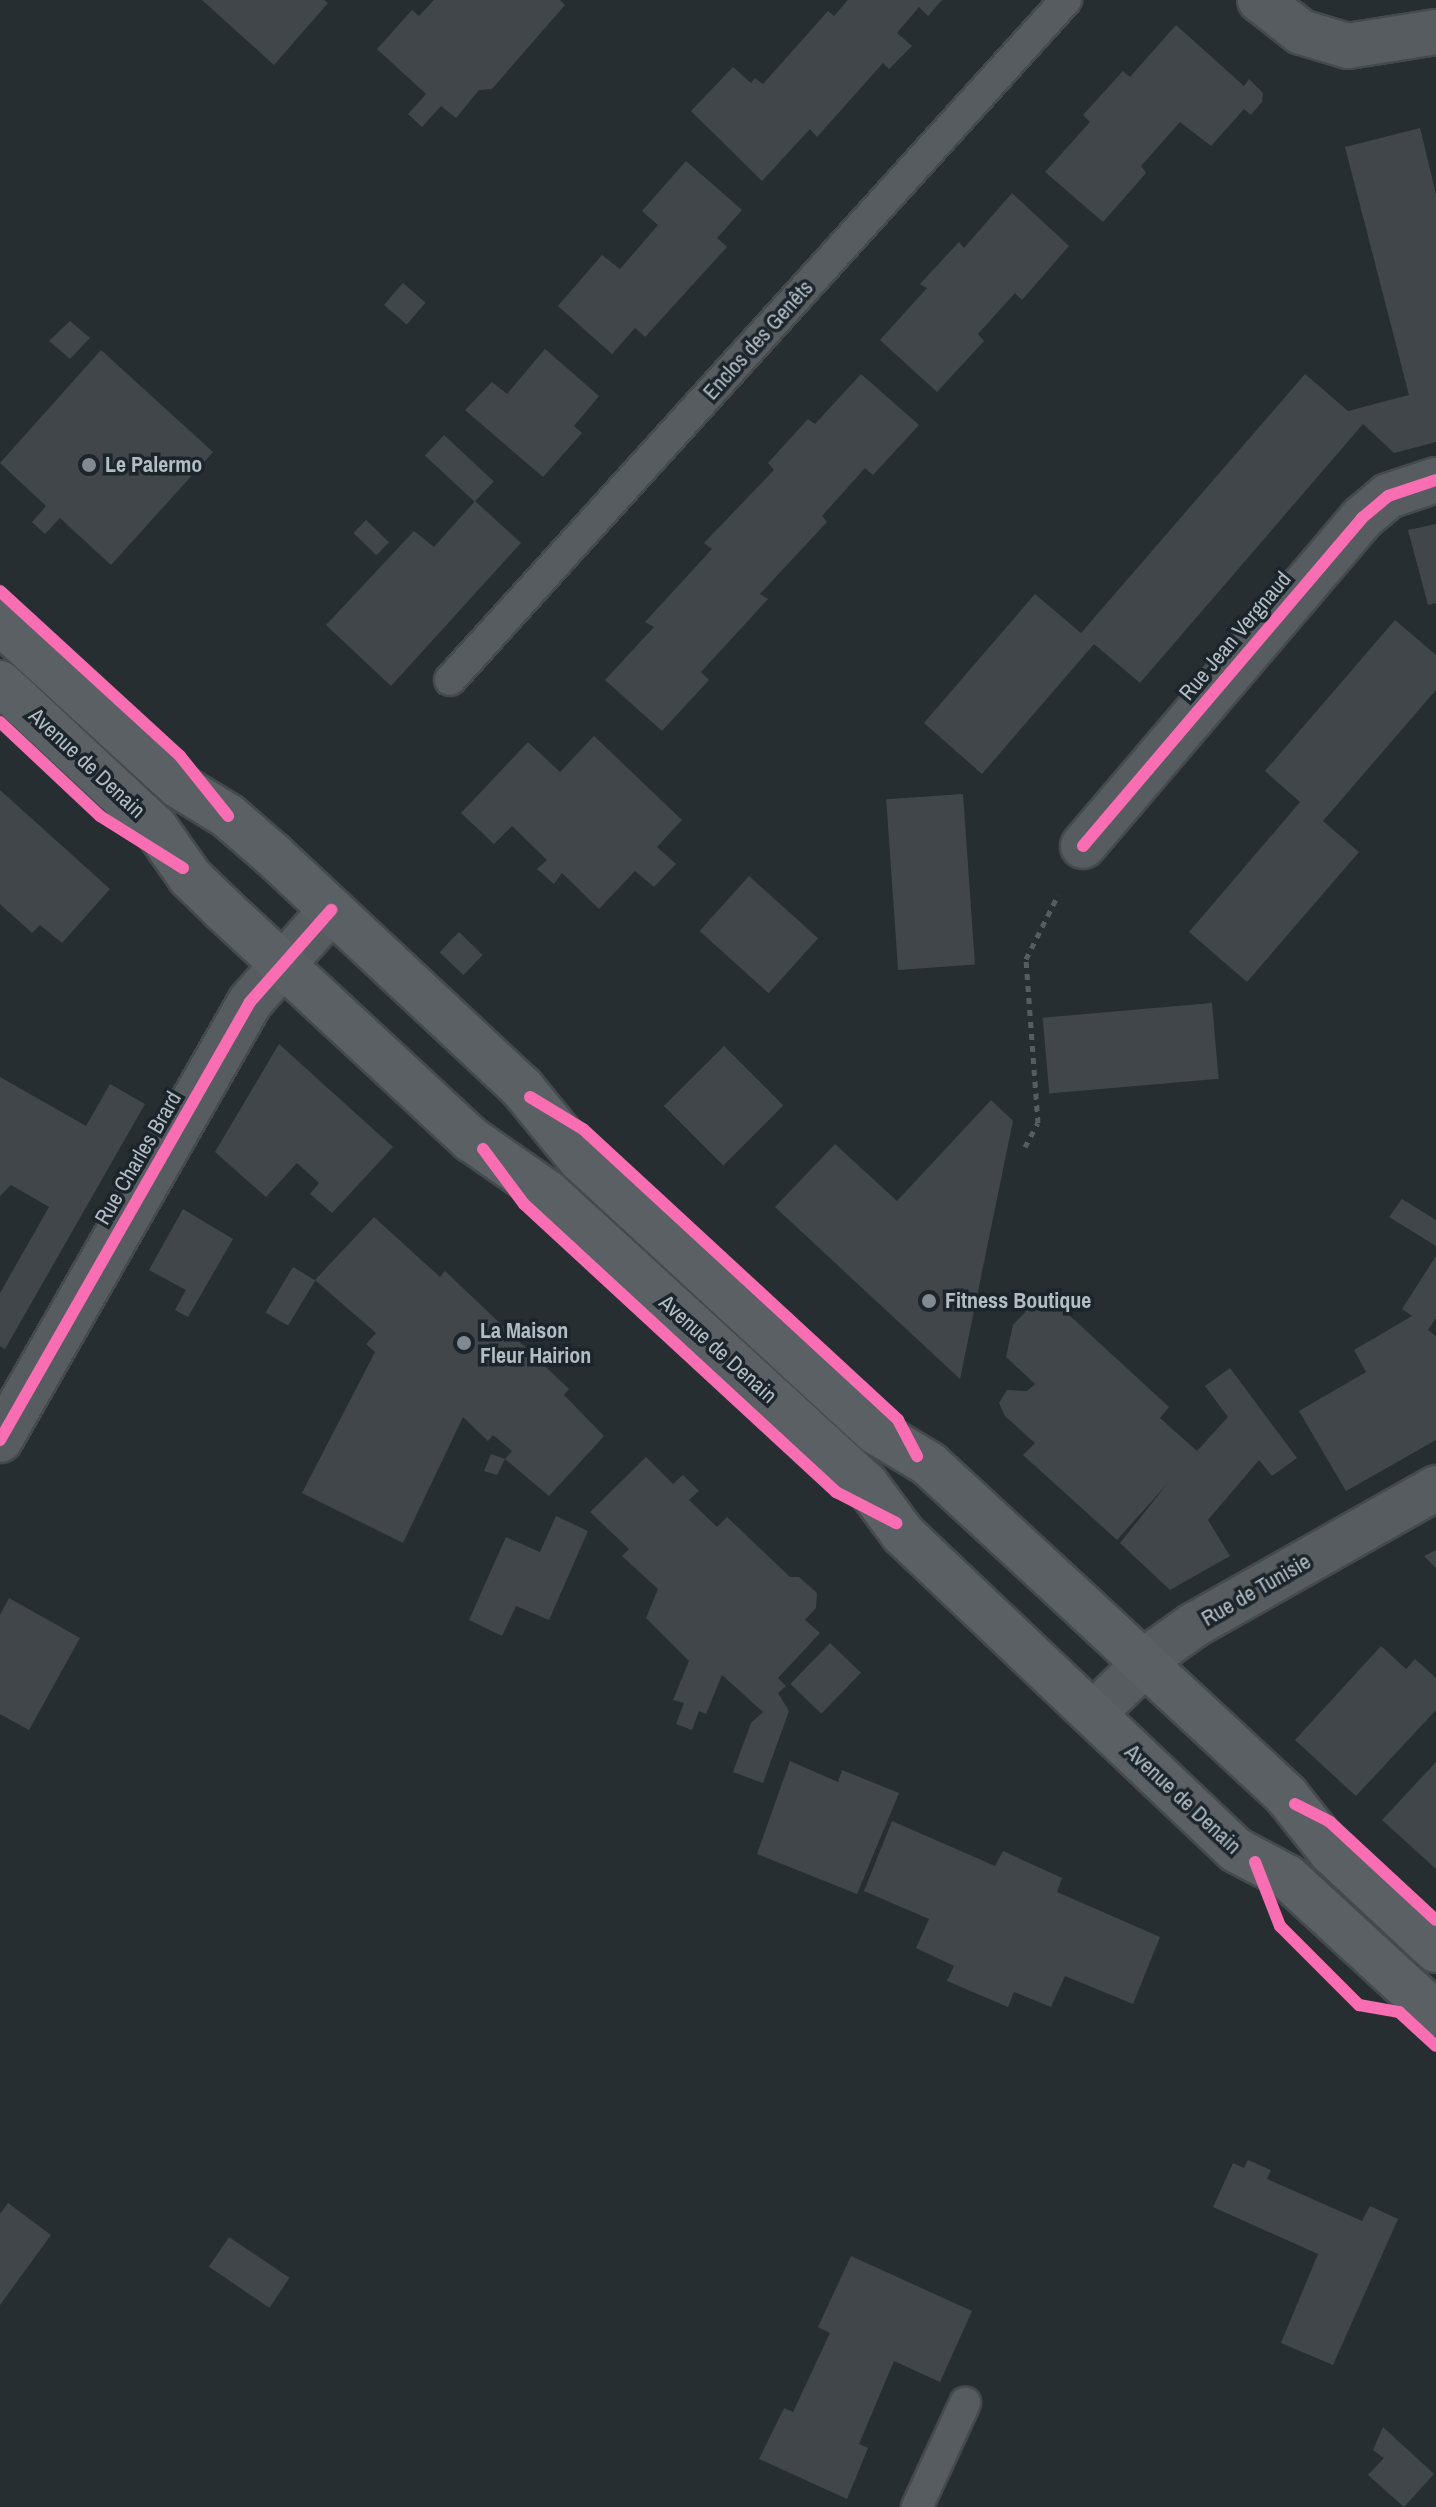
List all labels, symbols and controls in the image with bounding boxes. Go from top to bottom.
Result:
street label: Enclos des Genêts [698,275,818,405]
place label: Le Palermo [105,452,202,478]
marker: Le Palermo [80,456,98,474]
street label: Rue Jean Vergnaud [1174,566,1296,706]
street label: Avenue de Denain [23,702,151,824]
street label: Rue Charles Brard [89,1087,187,1229]
place label: Fitness Boutique [945,1288,1091,1314]
street label: Avenue de Denain [654,1289,782,1409]
marker: Fitness Boutique [920,1292,938,1310]
place label: La Maison Fleur Hairion [480,1317,591,1368]
marker: La Maison Fleur Hairion [455,1334,473,1352]
street label: Rue de Tunisie [1197,1548,1315,1632]
street label: Avenue de Denain [1119,1738,1247,1860]

